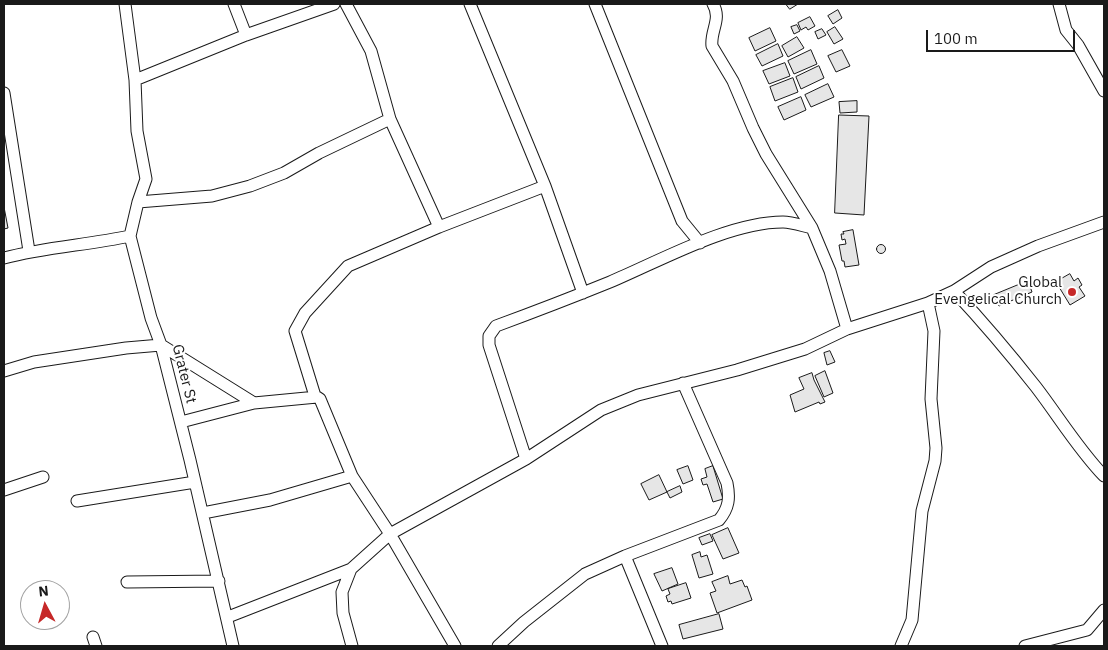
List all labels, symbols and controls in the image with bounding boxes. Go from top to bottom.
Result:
scale bar [928,20,1077,52]
text: 100 m [934,29,978,48]
place label: Global Evengelical Church [934,274,1062,309]
marker: Global Evengelical Church [1066,286,1078,298]
street label: Grater St [168,343,200,405]
north arrow [20,580,70,630]
text: N [38,582,50,601]

